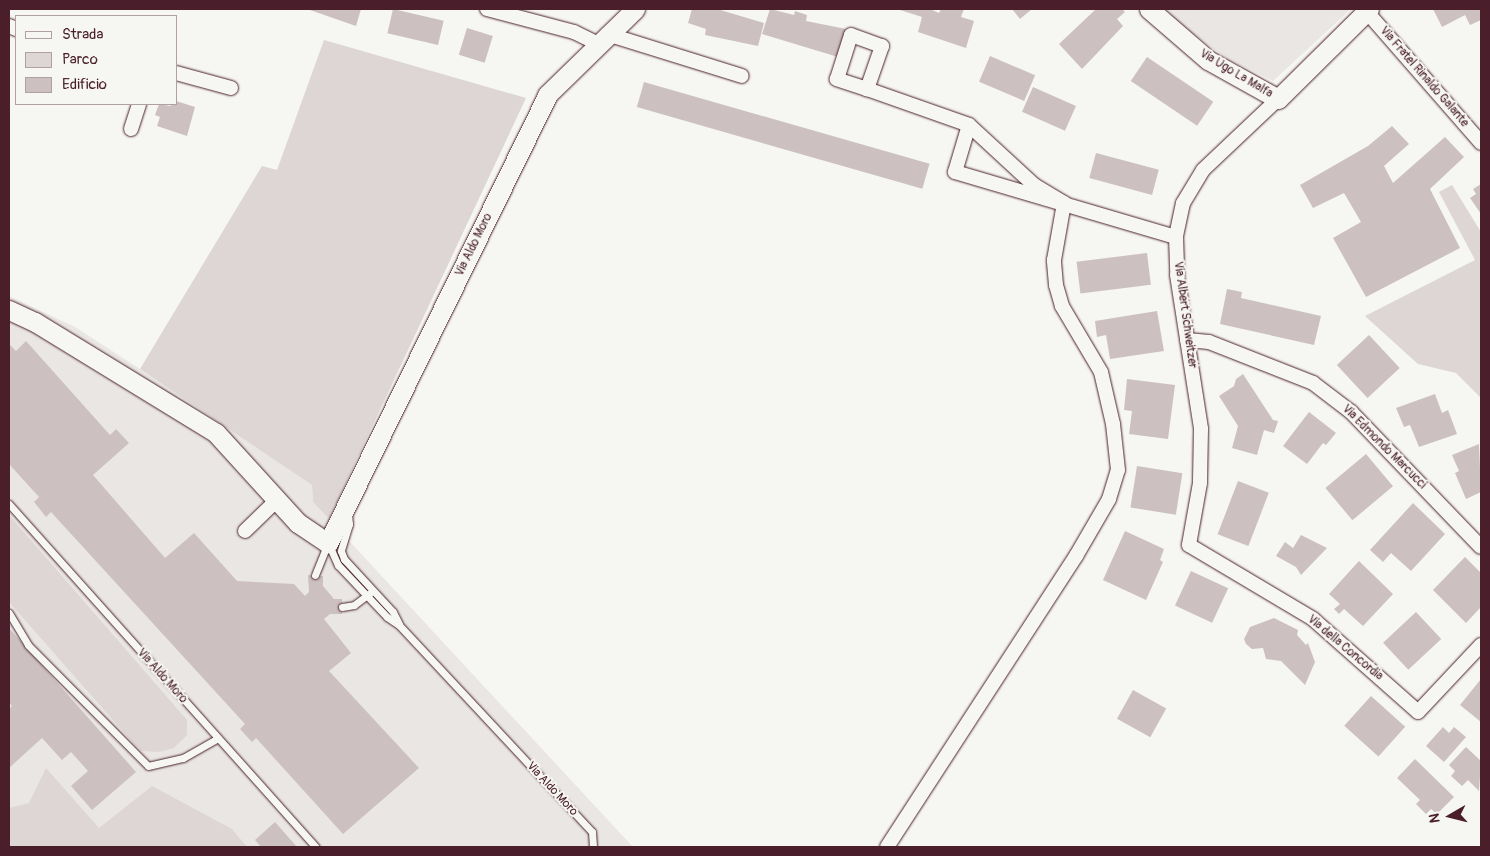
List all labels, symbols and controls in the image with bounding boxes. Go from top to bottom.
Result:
legend [15,15,178,105]
street label: Via Fratel Rinaldo Galante [1376,24,1472,130]
text: Strada [62,25,103,44]
street label: Via Ugo La Malfa [1197,47,1275,101]
text: Parco [62,50,98,69]
text: Edificio [62,75,107,94]
street label: Via Aldo Moro [453,211,495,279]
street label: Via Albert Schweitzer [1170,261,1200,369]
street label: Via Edmondo Marcucci [1339,402,1429,492]
street label: Via della Concordia [1304,612,1386,684]
street label: Via Aldo Moro [134,646,190,706]
street label: Via Aldo Moro [523,759,581,819]
north arrow [1425,791,1475,841]
text: N [1426,812,1444,824]

